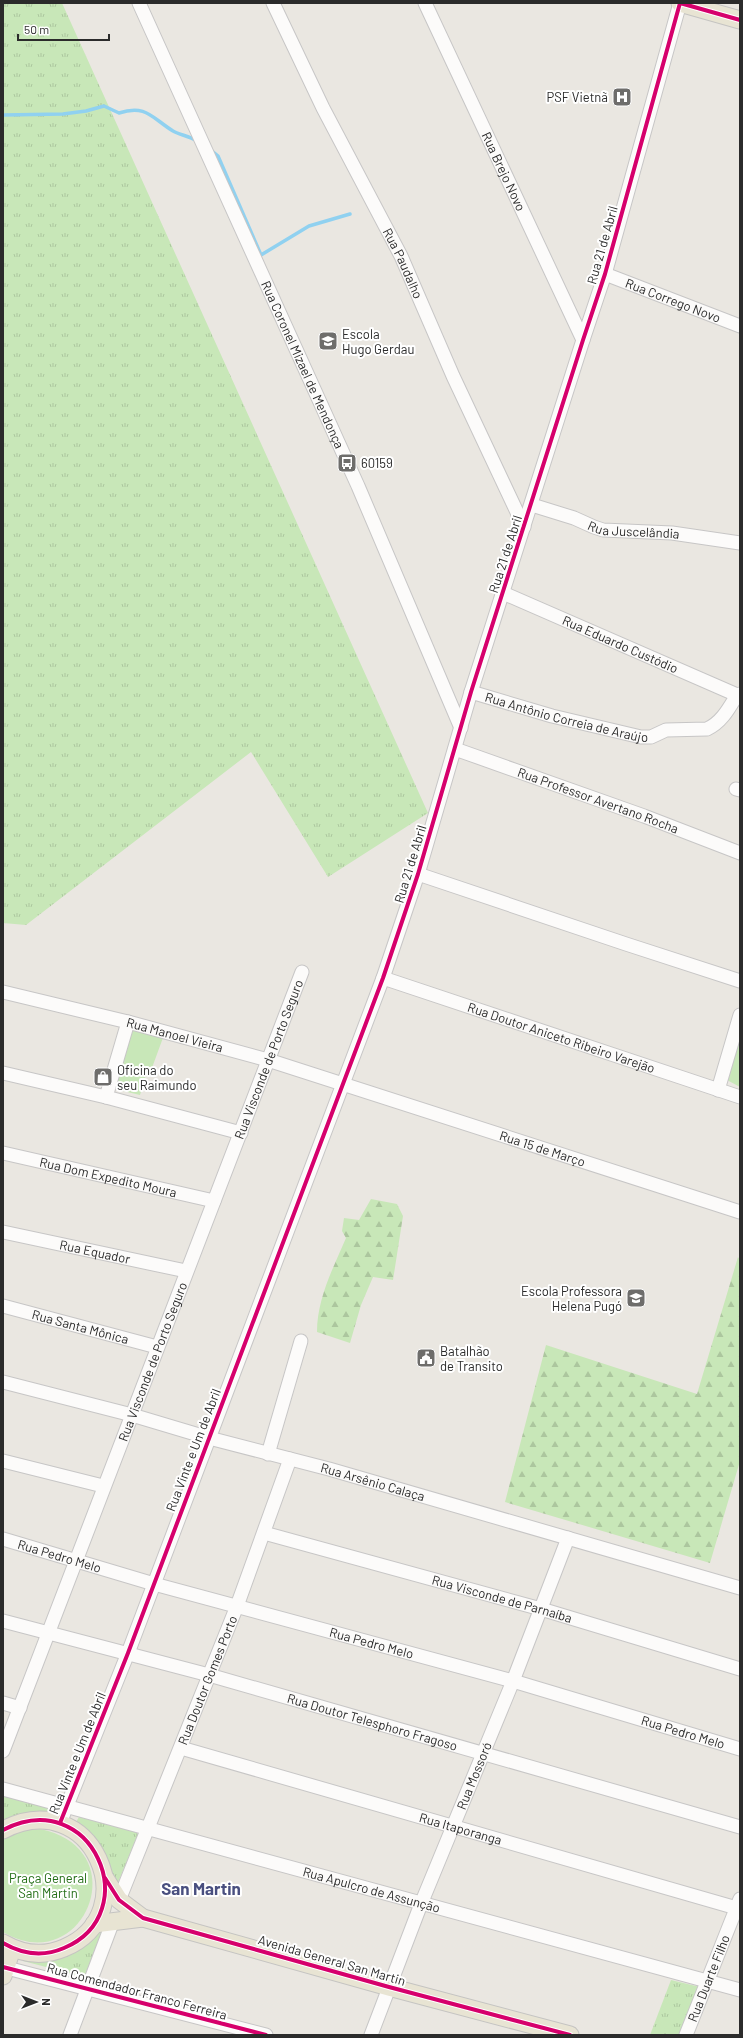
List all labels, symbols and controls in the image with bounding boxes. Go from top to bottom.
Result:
scale bar [18,16,109,42]
text: 50 m [24,22,49,36]
hospital icon: PSF Vietnã [611,86,633,108]
place label: PSF Vietnã [547,89,608,105]
street label: Rua Brejo Novo [479,129,529,214]
street label: Rua 21 de Abril [583,204,621,286]
street label: Rua Paudalho [380,225,426,301]
street label: Rua Corrego Novo [623,275,723,326]
street label: Rua Coronel Mizael de Mendonça [258,278,348,451]
place label: Escola Hugo Gerdau [342,326,414,357]
school or university icon: Escola Hugo Gerdau [317,330,339,352]
bus stop icon: 60159 [336,452,358,474]
place label: 60159 [361,455,393,471]
street label: Rua 21 de Abril [485,513,525,595]
street label: Rua Juscelândia [585,517,681,542]
street label: Rua Eduardo Custódio [560,612,681,676]
street label: Rua Antônio Correia de Araújo [483,689,648,745]
street label: Rua Professor Avertano Rocha [515,764,681,837]
street label: Rua 21 de Abril [391,823,429,905]
street label: Rua Visconde de Porto Seguro [231,977,306,1141]
street label: Rua Doutor Aniceto Ribeiro Varejão [466,999,657,1076]
street label: Rua Manoel Vieira [125,1014,225,1055]
place label: Oficina do seu Raimundo [117,1062,196,1093]
shop icon: Oficina do seu Raimundo [92,1066,114,1088]
street label: Rua 15 de Março [498,1127,587,1170]
street label: Rua Dom Expedito Moura [38,1154,178,1200]
street label: Rua Equador [58,1236,132,1267]
street label: Rua Visconde de Porto Seguro [115,1280,190,1444]
place label: Escola Professora Helena Pugó [521,1283,622,1314]
school or university icon: Escola Professora Helena Pugó [625,1287,647,1309]
street label: Rua Santa Mônica [30,1306,130,1347]
place label: Batalhão de Transito [440,1343,503,1374]
public building icon: Batalhão de Transito [415,1347,437,1369]
street label: Rua Vinte e Um de Abril [162,1386,224,1514]
street label: Rua Arsênio Calaça [319,1459,427,1504]
street label: Rua Pedro Melo [16,1536,103,1576]
street label: Rua Visconde de Parnaíba [430,1571,574,1626]
street label: Rua Doutor Gomes Porto [174,1613,240,1747]
street label: Rua Pedro Melo [328,1624,415,1662]
street label: Rua Vinte e Um de Abril [45,1690,109,1816]
street label: Rua Doutor Telesphoro Fragoso [285,1690,459,1754]
street label: Rua Pedro Melo [639,1712,727,1752]
street label: Rua Mossoró [453,1740,495,1812]
street label: Rua Itaporanga [417,1809,504,1848]
street label: Rua Apulcro de Assunção [301,1863,442,1916]
park label: Praça General San Martin [9,1870,87,1901]
district label: San Martin [161,1878,241,1898]
street label: Avenida General San Martin [257,1931,407,1989]
street label: Rua Duarte Filho [684,1932,733,2024]
street label: Rua Comendador Franco Ferreira [45,1959,229,2023]
north arrow [16,1982,56,2022]
text: N [40,1998,53,2006]

